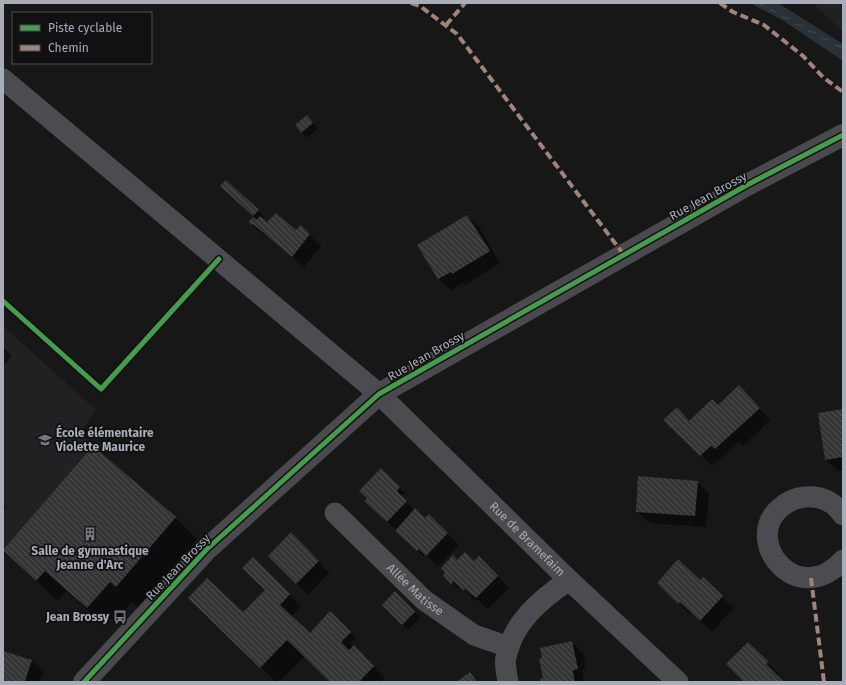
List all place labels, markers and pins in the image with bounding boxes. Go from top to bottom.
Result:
place label: École élémentaire Violette Maurice [55,424,154,454]
school or university icon: École élémentaire Violette Maurice [37,432,53,448]
building icon: Salle de gymnastique Jeanne d'Arc [82,526,98,542]
place label: Salle de gymnastique Jeanne d'Arc [31,544,149,572]
bus stop icon: Jean Brossy [112,609,128,625]
place label: Jean Brossy [45,610,110,624]

